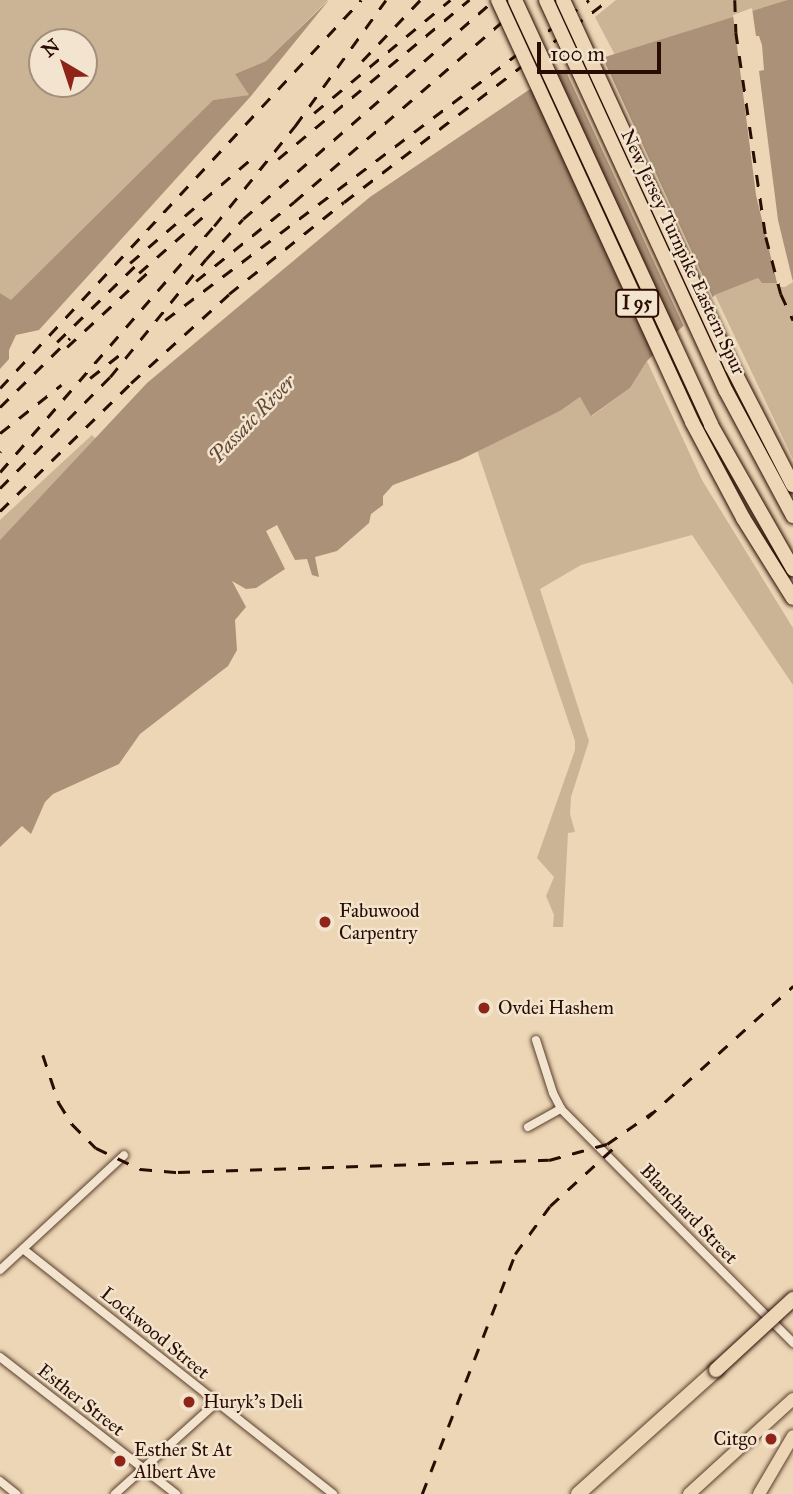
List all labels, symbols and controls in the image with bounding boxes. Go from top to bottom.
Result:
north arrow [28,28,98,98]
scale bar [541,28,665,72]
text: N [37,34,64,62]
text: 100 m [550,41,605,67]
street label: New Jersey Turnpike Eastern Spur [616,126,750,378]
road number: I 95 [614,288,660,318]
water label: Passaic River [203,369,301,469]
place label: Fabuwood Carpentry [339,900,419,944]
marker: Fabuwood Carpentry [317,914,333,930]
place label: Ovdei Hashem [498,997,614,1019]
marker: Ovdei Hashem [476,1000,492,1016]
street label: Blanchard Street [635,1159,743,1269]
street label: Lockwood Street [96,1282,214,1384]
street label: Esther Street [33,1359,129,1441]
place label: Huryk's Deli [203,1391,303,1413]
marker: Huryk's Deli [181,1394,197,1410]
place label: Citgo [714,1428,757,1450]
marker: Citgo [763,1431,779,1447]
place label: Esther St At Albert Ave [134,1439,232,1483]
marker: Esther St At Albert Ave [112,1453,128,1469]

